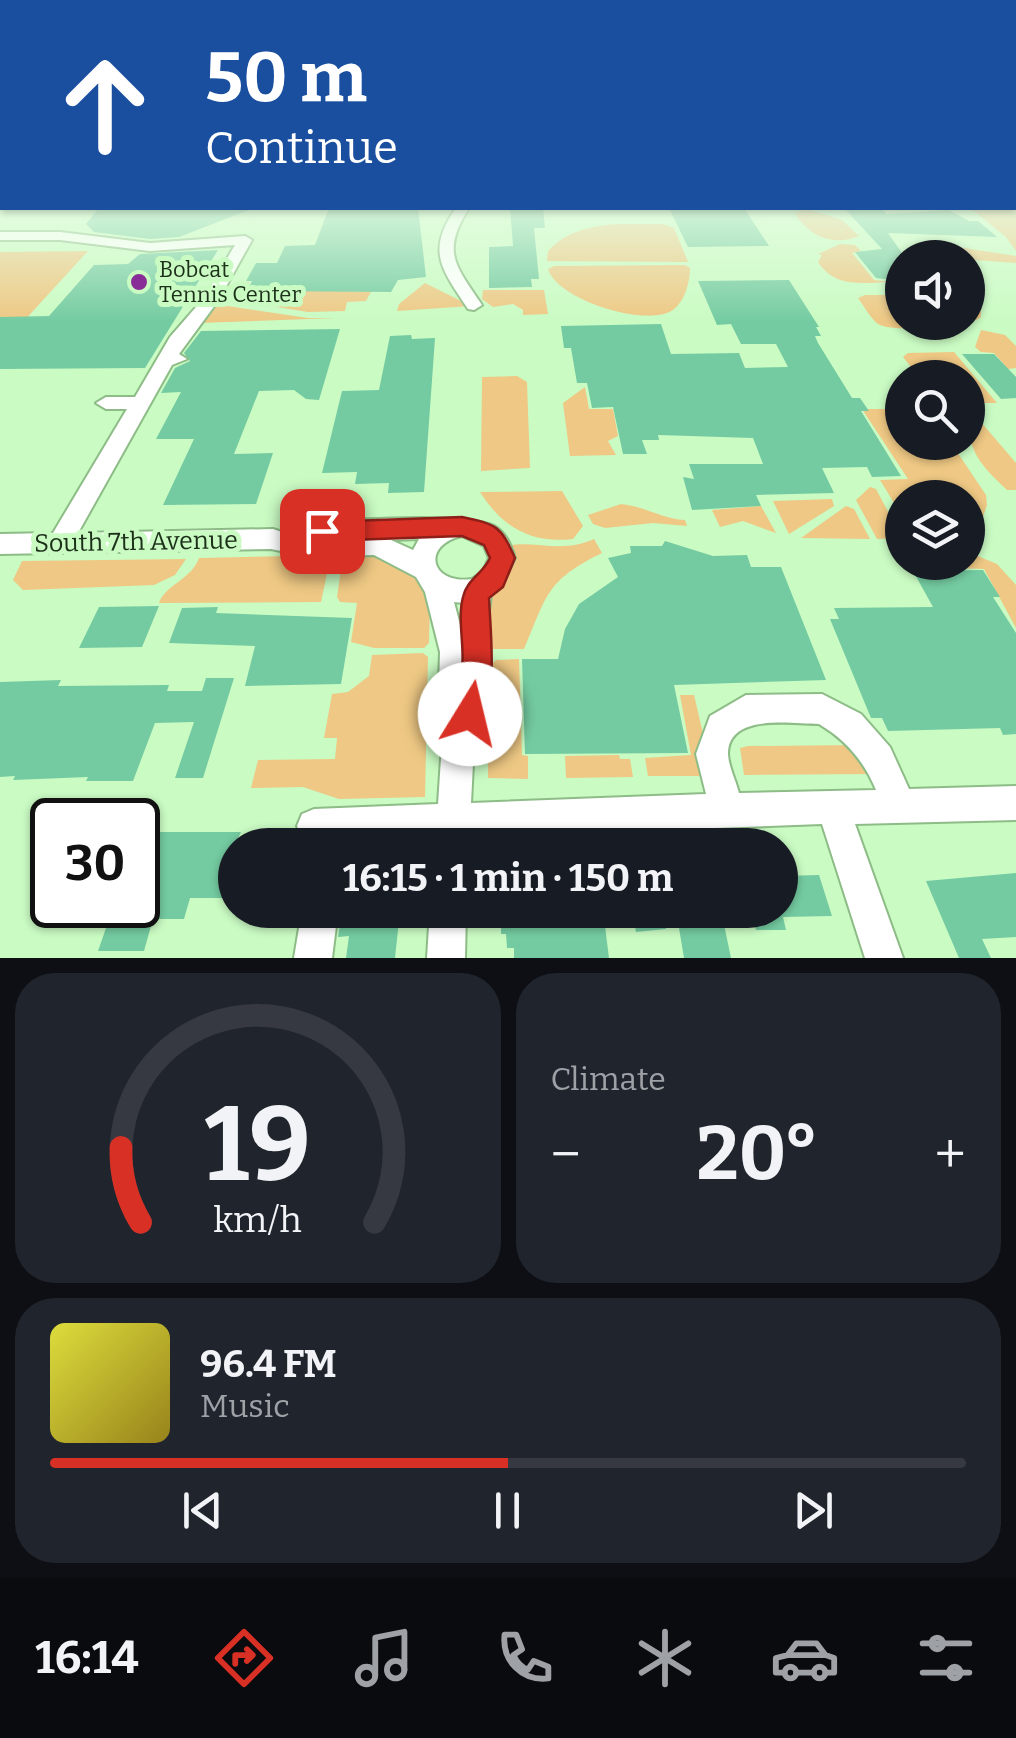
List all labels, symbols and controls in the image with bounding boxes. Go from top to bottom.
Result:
text: 50 m [205,36,367,120]
icon: ahead [40,40,170,170]
text: Continue [205,121,398,175]
map controls [885,240,985,580]
button: sound [885,240,985,340]
place label: Bobcat Tennis Center [159,256,301,308]
marker: Bobcat Tennis Center [128,271,150,293]
button: search [885,360,985,460]
button: layers [885,480,985,580]
pin [280,489,365,574]
icon: arrive [295,504,350,559]
street label: South 7th Avenue [34,525,238,559]
position arrow [418,662,522,766]
speed limit sign: 30 [30,798,160,928]
text: 16:15 · 1 min · 150 m [343,855,673,901]
text: Climate [551,1060,666,1098]
text: 19 [205,1083,311,1208]
text: 20° [697,1109,819,1199]
text: − [551,1122,581,1188]
text: + [935,1122,966,1188]
text: km/h [214,1199,302,1241]
text: 96.4 FM [200,1341,337,1387]
text: Music [200,1387,290,1425]
icon: previous [175,1483,230,1538]
icon: pause [480,1483,535,1538]
icon: next [786,1483,841,1538]
icon: directions [209,1623,279,1693]
icon: music [349,1623,419,1693]
icon: phone [490,1623,560,1693]
icon: climate [630,1623,700,1693]
icon: car [770,1623,840,1693]
icon: filters [911,1623,981,1693]
text: 16:14 [35,1631,139,1685]

